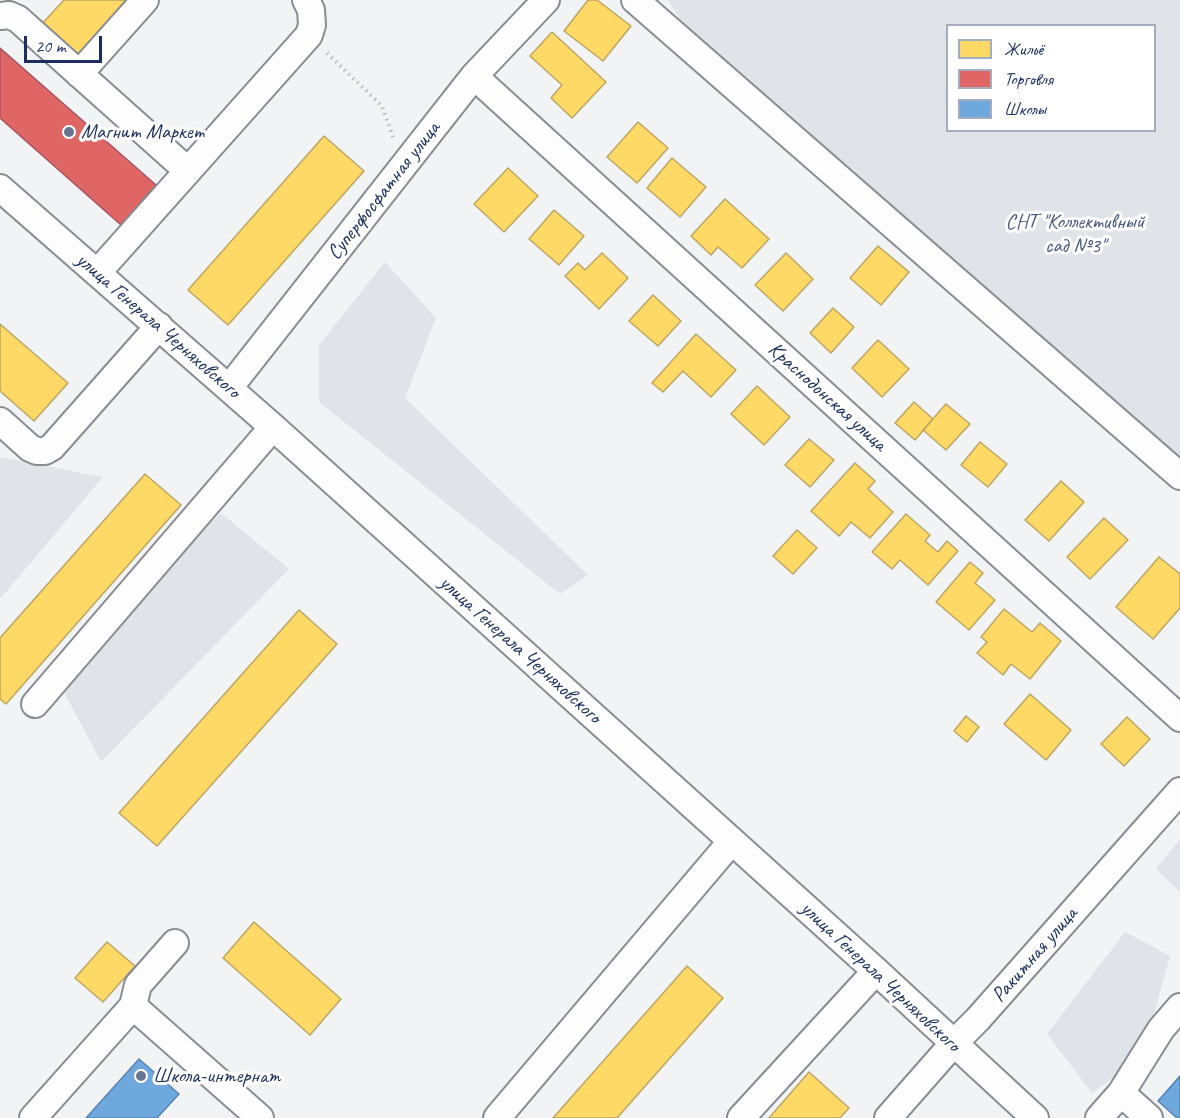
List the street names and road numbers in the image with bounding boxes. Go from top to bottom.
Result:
street label: Суперфосфатная улица [322,117,446,265]
street label: улица Генерала Черняховского [71,248,245,404]
street label: Краснодонская улица [762,337,892,457]
street label: улица Генерала Черняховского [434,571,606,729]
street label: улица Генерала Черняховского [795,896,965,1058]
street label: Ракитная улица [987,902,1083,1008]

